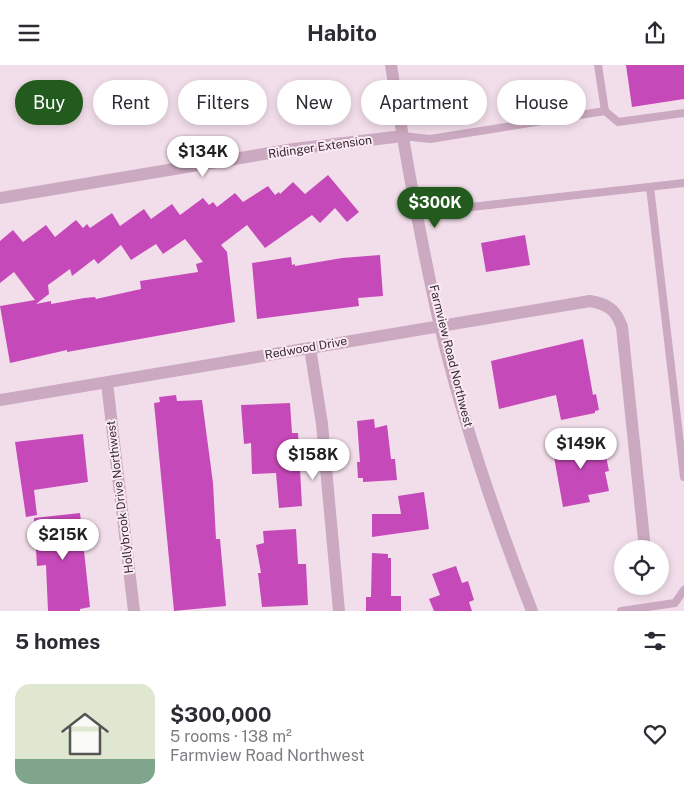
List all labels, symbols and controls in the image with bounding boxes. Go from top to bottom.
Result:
icon: menu [15,19,43,47]
icon: share [641,19,669,47]
text: Habito [307,20,377,46]
chip: Buy [15,80,83,125]
chip: Rent [93,80,168,125]
chip: Filters [178,80,267,125]
chip: New [277,80,351,125]
chip: Apartment [361,80,487,125]
chip: House [497,80,586,125]
street label: Ridinger Extension [267,133,373,161]
pin: $134K [168,135,238,178]
text: $134K [178,142,228,161]
pin: $300K [400,186,470,229]
text: $300K [408,193,462,212]
street label: Farmview Road Northwest [427,283,476,429]
street label: Redwood Drive [264,334,349,362]
street label: Hollybrook Drive Northwest [104,419,136,574]
pin: $149K [546,427,616,470]
text: $149K [556,434,606,453]
pin: $158K [278,439,348,481]
text: $158K [288,445,338,464]
pin: $215K [28,519,98,561]
text: $215K [38,525,88,544]
map controls [614,540,669,595]
button: locate [614,540,669,595]
icon: filters [641,627,669,655]
text: 5 homes [15,629,100,654]
text: $300,000 [170,702,271,727]
icon: home [55,704,115,764]
icon: heart [641,720,669,748]
text: 5 rooms · 138 m² [170,727,292,746]
text: Farmview Road Northwest [170,746,365,765]

